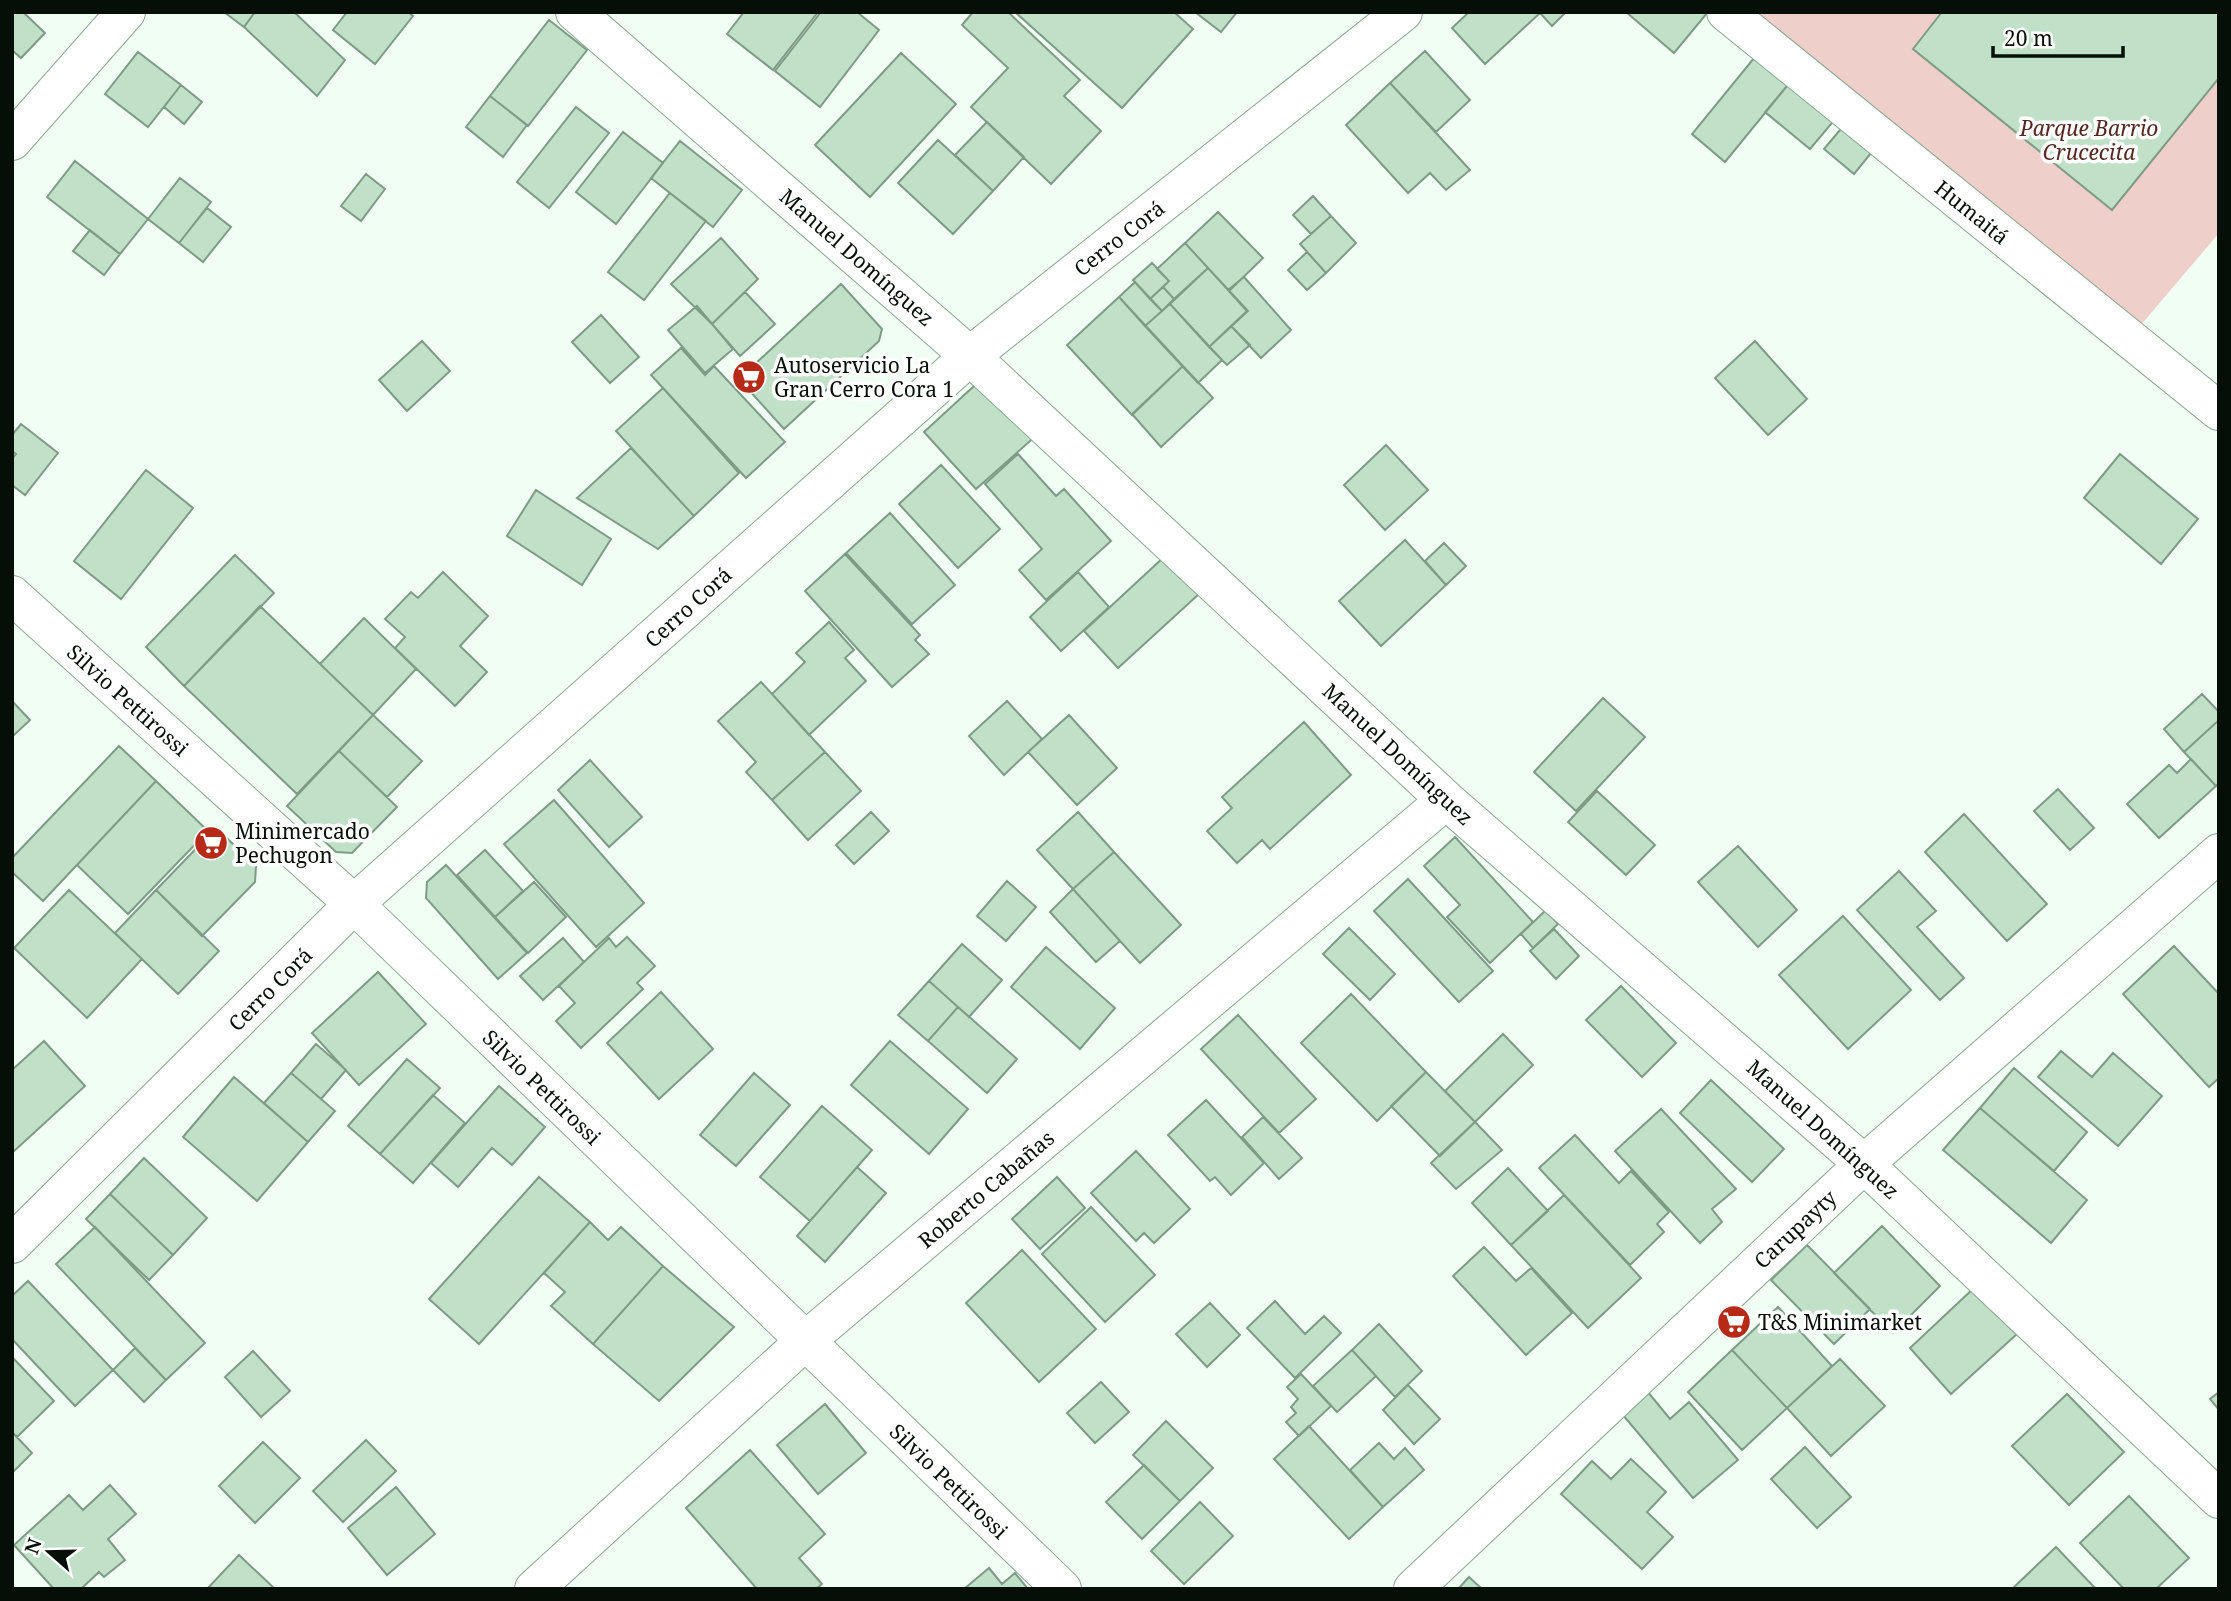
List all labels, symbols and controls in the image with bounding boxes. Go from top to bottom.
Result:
scale bar [1993,14,2122,58]
text: 20 m [2004,24,2053,52]
park label: Parque Barrio Crucecita [2019,114,2158,166]
street label: Humaitá [1929,174,2015,250]
street label: Manuel Domínguez [774,182,940,332]
street label: Cerro Corá [1068,194,1170,282]
place label: Autoservicio La Gran Cerro Cora 1 [774,351,954,403]
supermarket icon: Autoservicio La Gran Cerro Cora 1 [730,358,768,396]
street label: Cerro Corá [639,561,737,653]
street label: Silvio Pettirossi [61,638,195,762]
street label: Manuel Domínguez [1317,677,1479,831]
place label: Minimercado Pechugon [235,817,370,869]
supermarket icon: Minimercado Pechugon [192,824,230,862]
street label: Cerro Corá [222,941,318,1037]
street label: Silvio Pettirossi [477,1023,607,1151]
street label: Manuel Domínguez [1741,1053,1905,1205]
street label: Roberto Cabañas [912,1124,1060,1254]
street label: Carupayty [1748,1183,1842,1274]
supermarket icon: T&S Minimarket [1715,1303,1753,1341]
place label: T&S Minimarket [1758,1308,1922,1336]
street label: Silvio Pettirossi [884,1417,1014,1545]
north arrow [14,1517,84,1587]
text: N [18,1535,48,1558]

